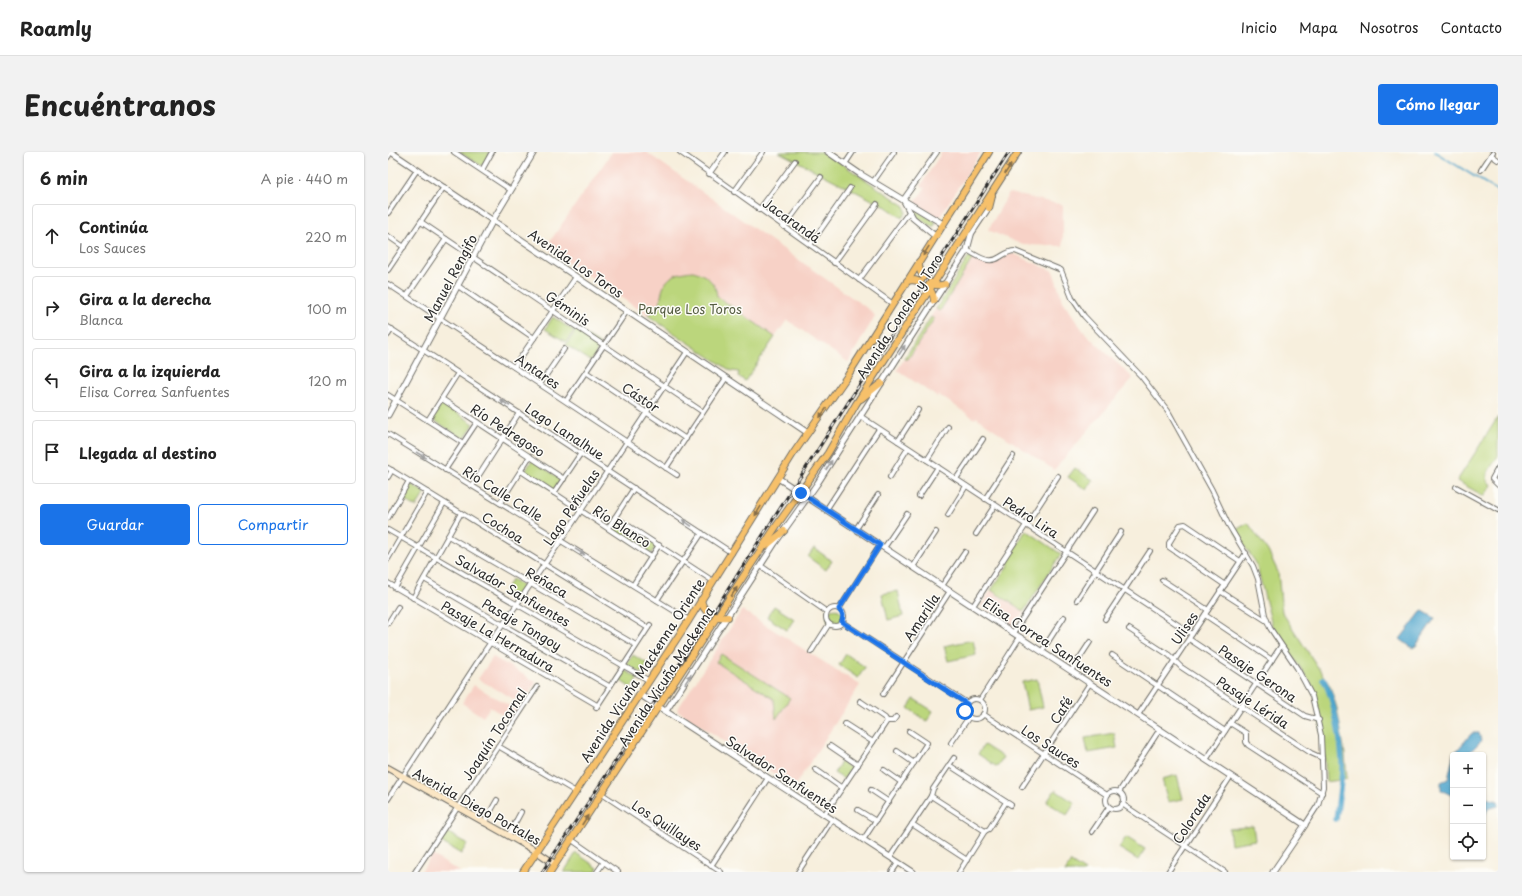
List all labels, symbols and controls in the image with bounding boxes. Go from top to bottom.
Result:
text: Roamly [20,14,92,42]
text: Inicio [1241,17,1277,38]
text: Mapa [1299,17,1337,38]
text: Nosotros [1359,17,1419,38]
text: Contacto [1441,17,1502,38]
text: Encuéntranos [24,83,216,126]
button: Cómo llegar [1378,84,1498,125]
one-way arrow [1004,163,1011,175]
text: 6 min [40,165,88,191]
text: A pie · 440 m [261,169,348,188]
street label: Jacarandá [759,193,825,247]
text: Continúa [79,215,148,238]
street label: Avenida Los Toros [525,224,627,302]
icon: ahead [41,225,63,247]
text: 220 m [305,227,347,246]
street label: Manuel Rengifo [419,231,481,325]
text: Los Sauces [79,238,146,257]
one-way arrow [922,246,930,256]
street label: Avenida Concha y Toro [851,250,947,382]
street label: Géminis [542,286,594,330]
text: Gira a la derecha [79,287,211,310]
icon: right [41,297,63,319]
text: 100 m [307,299,347,318]
park label: Parque Los Toros [638,299,742,318]
text: Blanca [79,310,123,329]
one-way arrow [898,345,906,355]
street label: Antares [512,349,564,393]
text: Gira a la izquierda [79,359,220,382]
icon: left [41,369,63,391]
text: 120 m [308,371,347,390]
street label: Cástor [618,377,664,417]
text: Elisa Correa Sanfuentes [79,382,230,401]
street label: Lago Lanalhue [522,398,608,464]
street label: Río Pedregoso [467,399,549,461]
one-way arrow [499,400,511,407]
one-way arrow [819,408,827,418]
icon: arrive [41,441,63,463]
text: Llegada al destino [79,441,217,464]
one-way arrow [415,451,427,458]
one-way arrow [825,460,833,470]
street label: Río Calle Calle [459,461,547,525]
street label: Lago Peñuelas [538,465,604,549]
route end [792,484,810,502]
street label: Pedro Lira [999,492,1063,543]
street label: Río Blanco [589,500,655,552]
button: Guardar [40,504,190,545]
button: Compartir [198,504,348,545]
one-way arrow [754,505,761,517]
street label: Cochoa [479,507,528,548]
one-way arrow [682,519,693,527]
one-way arrow [575,548,585,556]
street label: Salvador Sanfuentes [452,549,574,631]
street label: Reñaca [522,562,572,602]
street label: Avenida Vicuña Mackenna Oriente [577,576,707,764]
one-way arrow [730,587,738,597]
street label: Amarilla [898,588,944,645]
street label: Pasaje Tongoy [479,593,565,655]
street label: Elisa Correa Sanfuentes [980,593,1116,691]
street label: Pasaje La Herradura [438,596,558,676]
street label: Avenida Vicuña Mackenna [615,603,717,749]
street label: Ulises [1166,608,1202,648]
street label: Pasaje Gerona [1215,640,1302,707]
street label: Pasaje Lérida [1213,671,1294,733]
one-way arrow [684,673,691,685]
street label: Joaquín Tocornal [457,684,531,784]
street label: Café [1045,692,1077,728]
route start [956,702,974,720]
street label: Los Sauces [1018,720,1084,772]
street label: Salvador Sanfuentes [722,731,842,817]
map controls [1450,752,1486,860]
button: + [1450,752,1486,788]
street label: Avenida Diego Portales [410,763,544,849]
street label: Colorada [1167,788,1215,847]
button: − [1450,788,1486,824]
street label: Los Quillayes [628,795,706,855]
one-way arrow [581,815,589,825]
button: locate [1450,824,1486,860]

